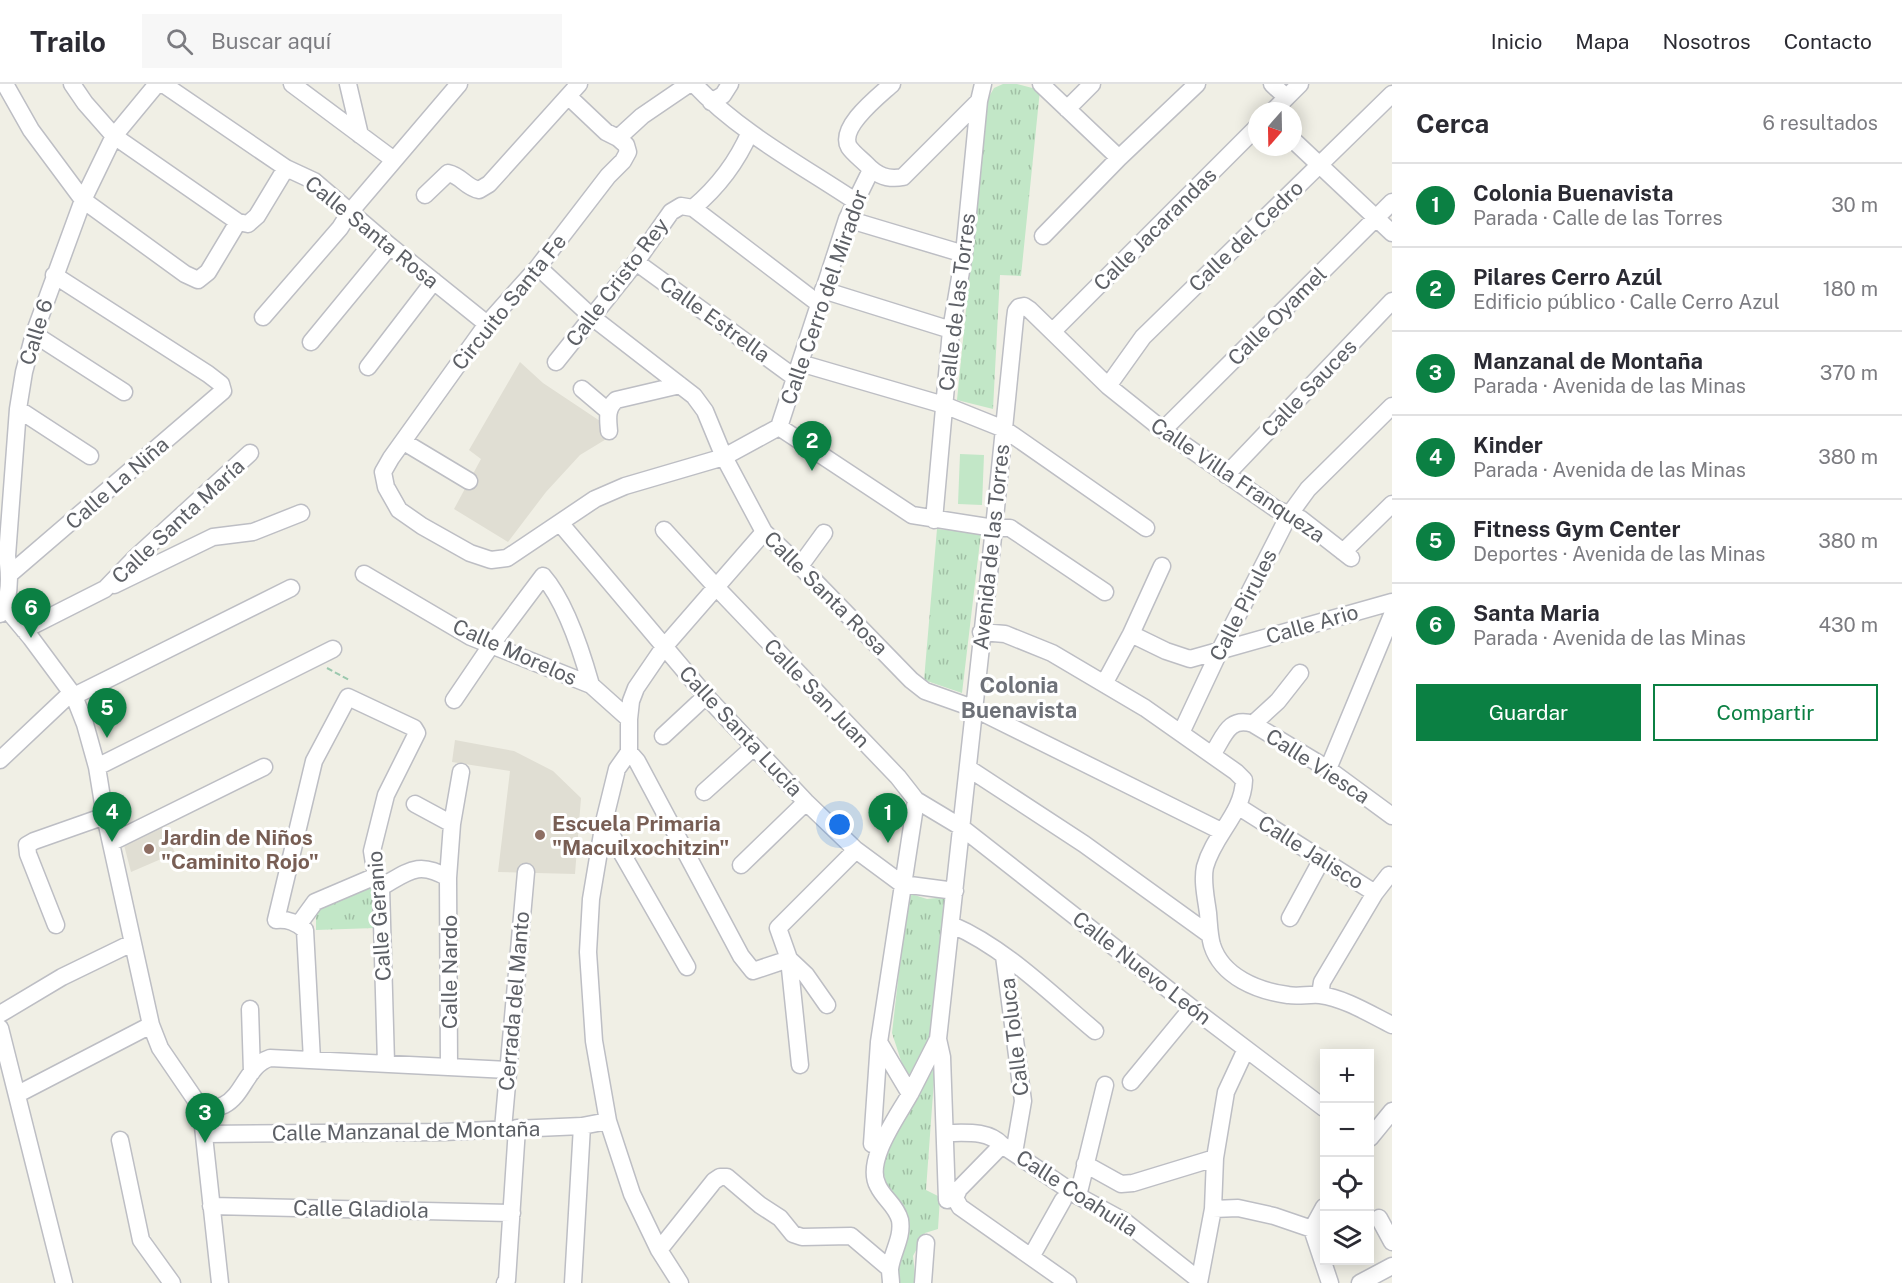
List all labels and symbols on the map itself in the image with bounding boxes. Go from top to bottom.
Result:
north arrow [1248,102,1302,156]
street label: Calle Jacarandas [1088,162,1222,296]
street label: Calle Santa Rosa [300,170,444,294]
street label: Calle del Cedro [1184,175,1308,297]
street label: Calle Cerro del Mirador [775,186,873,408]
street label: Calle de las Torres [934,212,980,392]
street label: Calle Cristo Rey [561,213,673,351]
street label: Circuito Santa Fe [447,229,571,375]
street label: Calle Oyamel [1223,262,1331,370]
street label: Calle Estrella [655,271,775,367]
street label: Calle 6 [14,296,58,368]
street label: Calle Sauces [1256,334,1362,442]
street label: Calle Villa Franqueza [1146,412,1330,548]
pin: 2 [792,422,832,471]
street label: Calle La Niña [60,432,174,534]
street label: Avenida de las Torres [968,443,1014,651]
street label: Calle Santa María [107,453,249,589]
street label: Calle Santa Rosa [759,526,893,660]
street label: Calle Pirules [1204,545,1282,665]
pin: 6 [12,588,51,638]
street label: Calle Ario [1263,599,1361,649]
street label: Calle Morelos [449,613,581,691]
street label: Calle San Juan [759,633,875,753]
street label: Calle Santa Lucía [674,661,808,801]
district label: Colonia Buenavista [961,672,1077,723]
pin: 5 [88,688,126,738]
street label: Calle Viesca [1261,723,1375,809]
pin: 4 [92,792,132,842]
pin: 1 [868,794,908,843]
your location [825,810,854,839]
street label: Calle Jalisco [1254,810,1368,894]
place label: Escuela Primaria "Macuilxochitzin" [552,811,729,860]
place label: Jardin de Niños "Caminito Rojo" [161,825,319,874]
marker: Escuela Primaria "Macuilxochitzin" [533,828,547,842]
marker: Jardin de Niños "Caminito Rojo" [142,842,156,856]
street label: Calle Geranio [362,850,396,982]
street label: Calle Nuevo León [1068,906,1216,1030]
street label: Cerrada del Manto [494,910,534,1092]
street label: Calle Nardo [437,915,462,1029]
street label: Calle Toluca [994,977,1034,1097]
pin: 3 [186,1094,224,1143]
street label: Calle Manzanal de Montaña [272,1116,540,1146]
street label: Calle Coahuila [1011,1144,1143,1242]
street label: Calle Gladiola [293,1195,429,1223]

